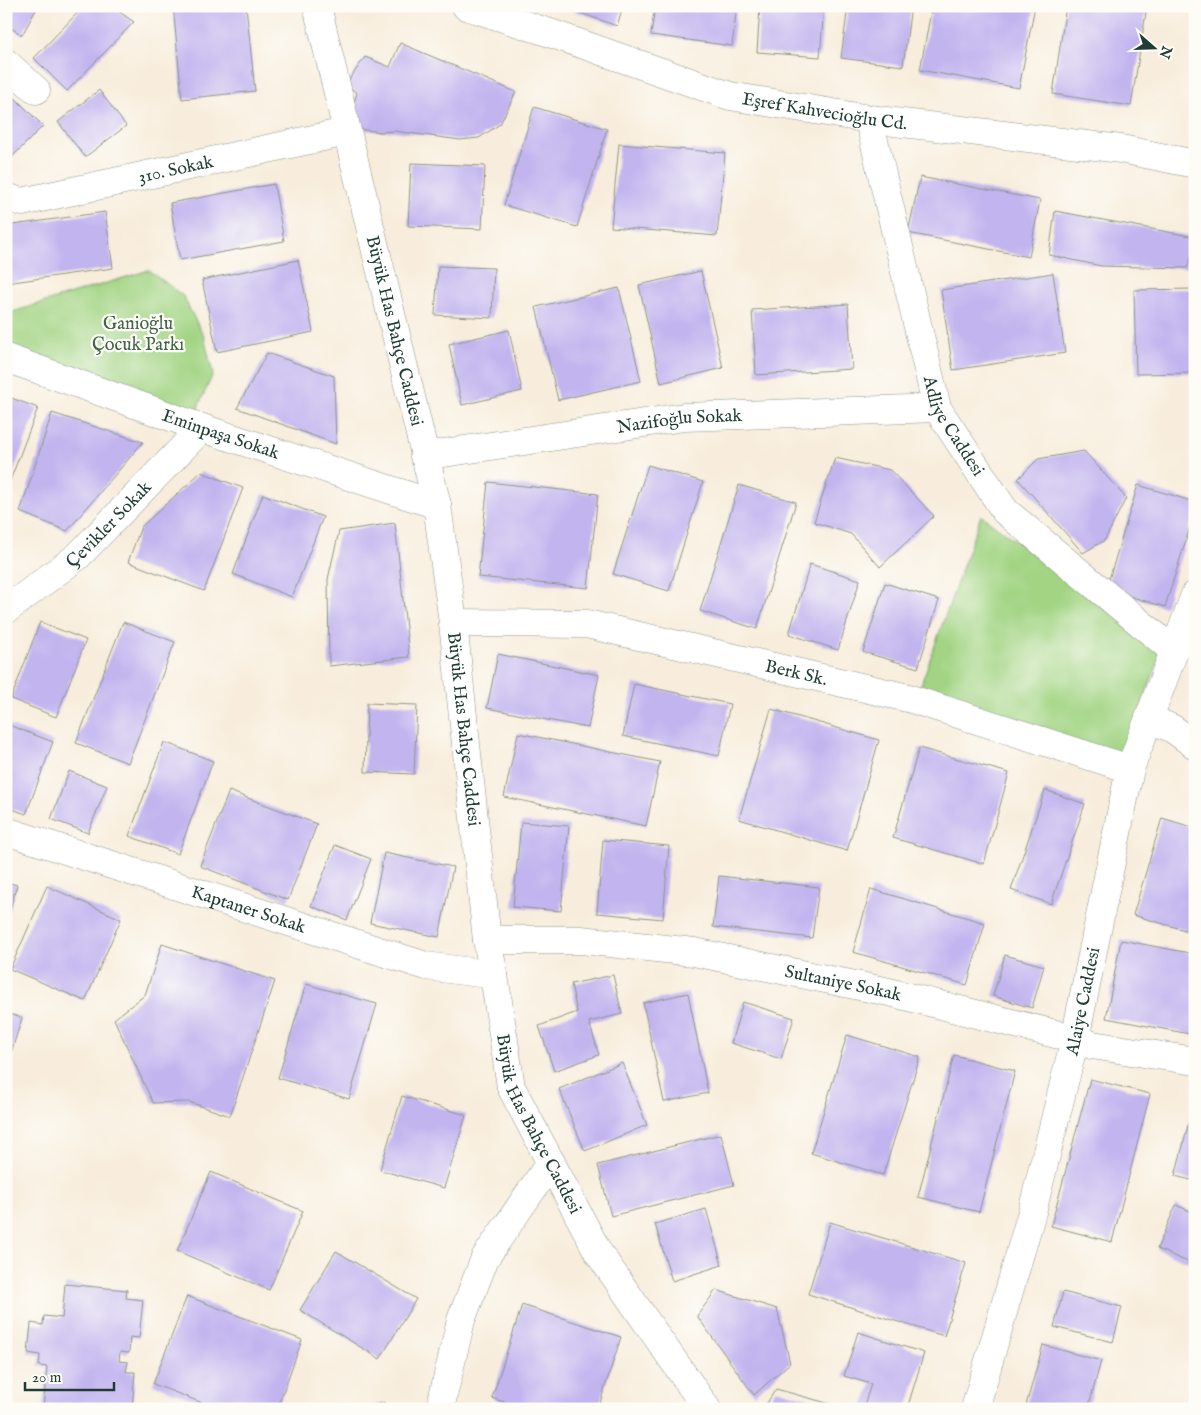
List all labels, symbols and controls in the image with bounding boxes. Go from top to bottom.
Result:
north arrow [1128,22,1178,72]
text: N [1155,42,1176,61]
street label: Eşref Kahvecioğlu Cd. [740,88,909,136]
street label: 310. Sokak [136,151,216,190]
street label: Büyük Has Bahçe Caddesi [360,234,428,429]
park label: Ganioğlu Çocuk Parkı [92,313,184,357]
street label: Adliye Caddesi [917,373,989,481]
street label: Eminpaşa Sokak [159,405,282,466]
street label: Nazifoğlu Sokak [615,405,743,440]
street label: Çevikler Sokak [62,477,158,574]
street label: Büyük Has Bahçe Caddesi [441,631,485,828]
street label: Berk Sk. [763,655,830,692]
street label: Kaptaner Sokak [188,881,309,940]
street label: Alaiye Caddesi [1061,945,1106,1059]
street label: Sultaniye Sokak [783,961,904,1008]
street label: Büyük Has Bahçe Caddesi [490,1032,586,1218]
scale bar [25,1360,114,1392]
text: 20 m [32,1368,62,1387]

